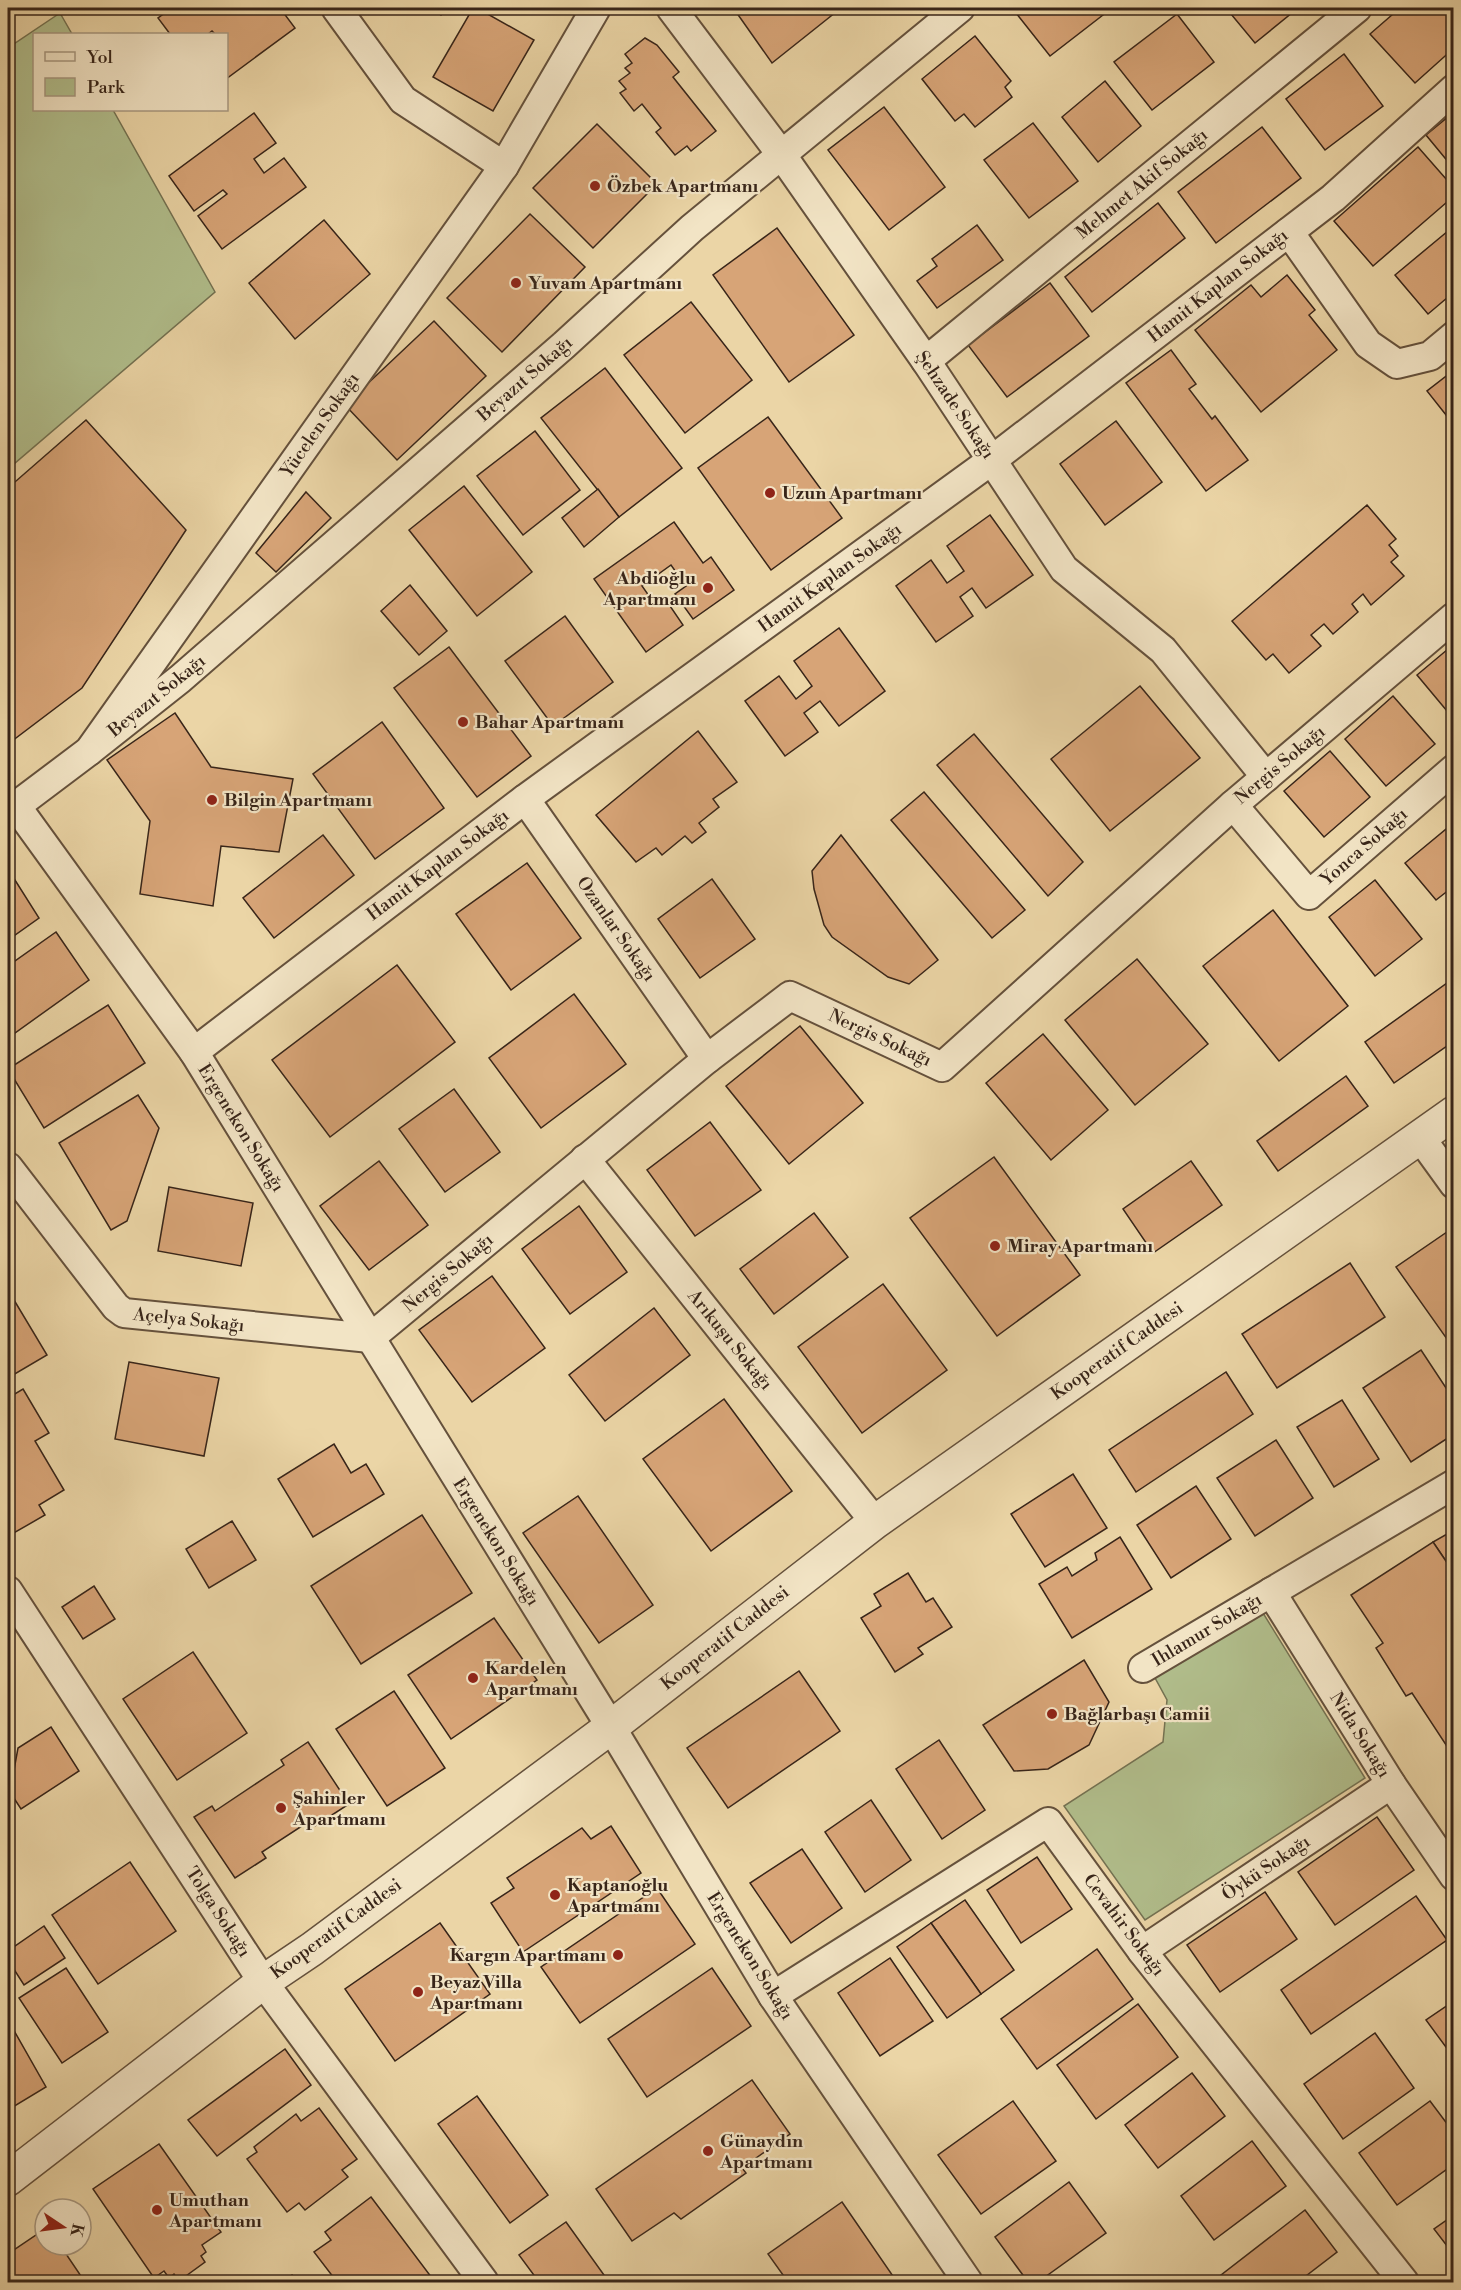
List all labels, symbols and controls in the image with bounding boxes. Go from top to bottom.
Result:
legend [33,33,228,111]
text: Yol [86,46,114,69]
text: Park [87,76,126,99]
street label: Mehmet Akif Sokağı [1071,124,1213,244]
place label: Özbek Apartmanı [607,175,759,198]
marker: Özbek Apartmanı [588,179,602,193]
street label: Hamit Kaplan Sokağı [1143,224,1293,348]
place label: Yuvam Apartmanı [528,272,682,295]
marker: Yuvam Apartmanı [509,276,523,290]
street label: Beyazıt Sokağı [472,331,577,427]
street label: Şehzade Sokağı [910,346,1000,464]
street label: Yücelen Sokağı [275,368,365,483]
place label: Uzun Apartmanı [782,482,922,505]
marker: Uzun Apartmanı [763,486,777,500]
street label: Hamit Kaplan Sokağı [754,518,906,638]
place label: Abdioğlu Apartmanı [602,567,696,611]
marker: Abdioğlu Apartmanı [701,581,715,595]
street label: Beyazıt Sokağı [103,650,210,743]
place label: Bahar Apartmanı [475,711,624,734]
marker: Bahar Apartmanı [456,715,470,729]
street label: Nergis Sokağı [1230,720,1330,810]
place label: Bilgin Apartmanı [224,789,372,812]
marker: Bilgin Apartmanı [205,793,219,807]
street label: Yonca Sokağı [1315,803,1412,892]
street label: Hamit Kaplan Sokağı [362,804,514,926]
street label: Ozanlar Sokağı [571,872,661,986]
street label: Nergis Sokağı [825,1004,935,1072]
street label: Ergenekon Sokağı [192,1060,290,1196]
street label: Nergis Sokağı [398,1228,498,1318]
place label: Miray Apartmanı [1007,1235,1153,1258]
marker: Miray Apartmanı [988,1239,1002,1253]
street label: Arıkuşu Sokağı [682,1284,778,1395]
street label: Kooperatif Caddesi [1046,1297,1188,1405]
street label: Açelya Sokağı [131,1303,246,1337]
street label: Ergenekon Sokağı [447,1474,545,1610]
street label: Kooperatif Caddesi [656,1581,794,1695]
street label: Ihlamur Sokağı [1148,1588,1266,1672]
place label: Kardelen Apartmanı [484,1657,578,1701]
marker: Kardelen Apartmanı [466,1671,480,1685]
street label: Nida Sokağı [1325,1688,1396,1782]
place label: Bağlarbaşı Camii [1064,1703,1210,1726]
marker: Bağlarbaşı Camii [1045,1707,1059,1721]
place label: Şahinler Apartmanı [292,1787,386,1831]
marker: Şahinler Apartmanı [274,1801,288,1815]
street label: Öykü Sokağı [1217,1830,1315,1906]
street label: Tolga Sokağı [180,1862,256,1962]
street label: Cevahir Sokağı [1078,1869,1170,1981]
street label: Kooperatif Caddesi [266,1874,406,1984]
place label: Kaptanoğlu Apartmanı [566,1874,668,1918]
marker: Kaptanoğlu Apartmanı [548,1888,562,1902]
street label: Ergenekon Sokağı [701,1888,799,2024]
place label: Kargın Apartmanı [450,1944,606,1967]
marker: Kargın Apartmanı [611,1948,625,1962]
place label: Beyaz Villa Apartmanı [429,1971,523,2015]
marker: Beyaz Villa Apartmanı [411,1985,425,1999]
place label: Günaydın Apartmanı [719,2130,813,2174]
marker: Günaydın Apartmanı [701,2144,715,2158]
place label: Umuthan Apartmanı [168,2189,262,2233]
north arrow [33,2197,93,2257]
marker: Umuthan Apartmanı [150,2203,164,2217]
text: K [65,2222,88,2240]

